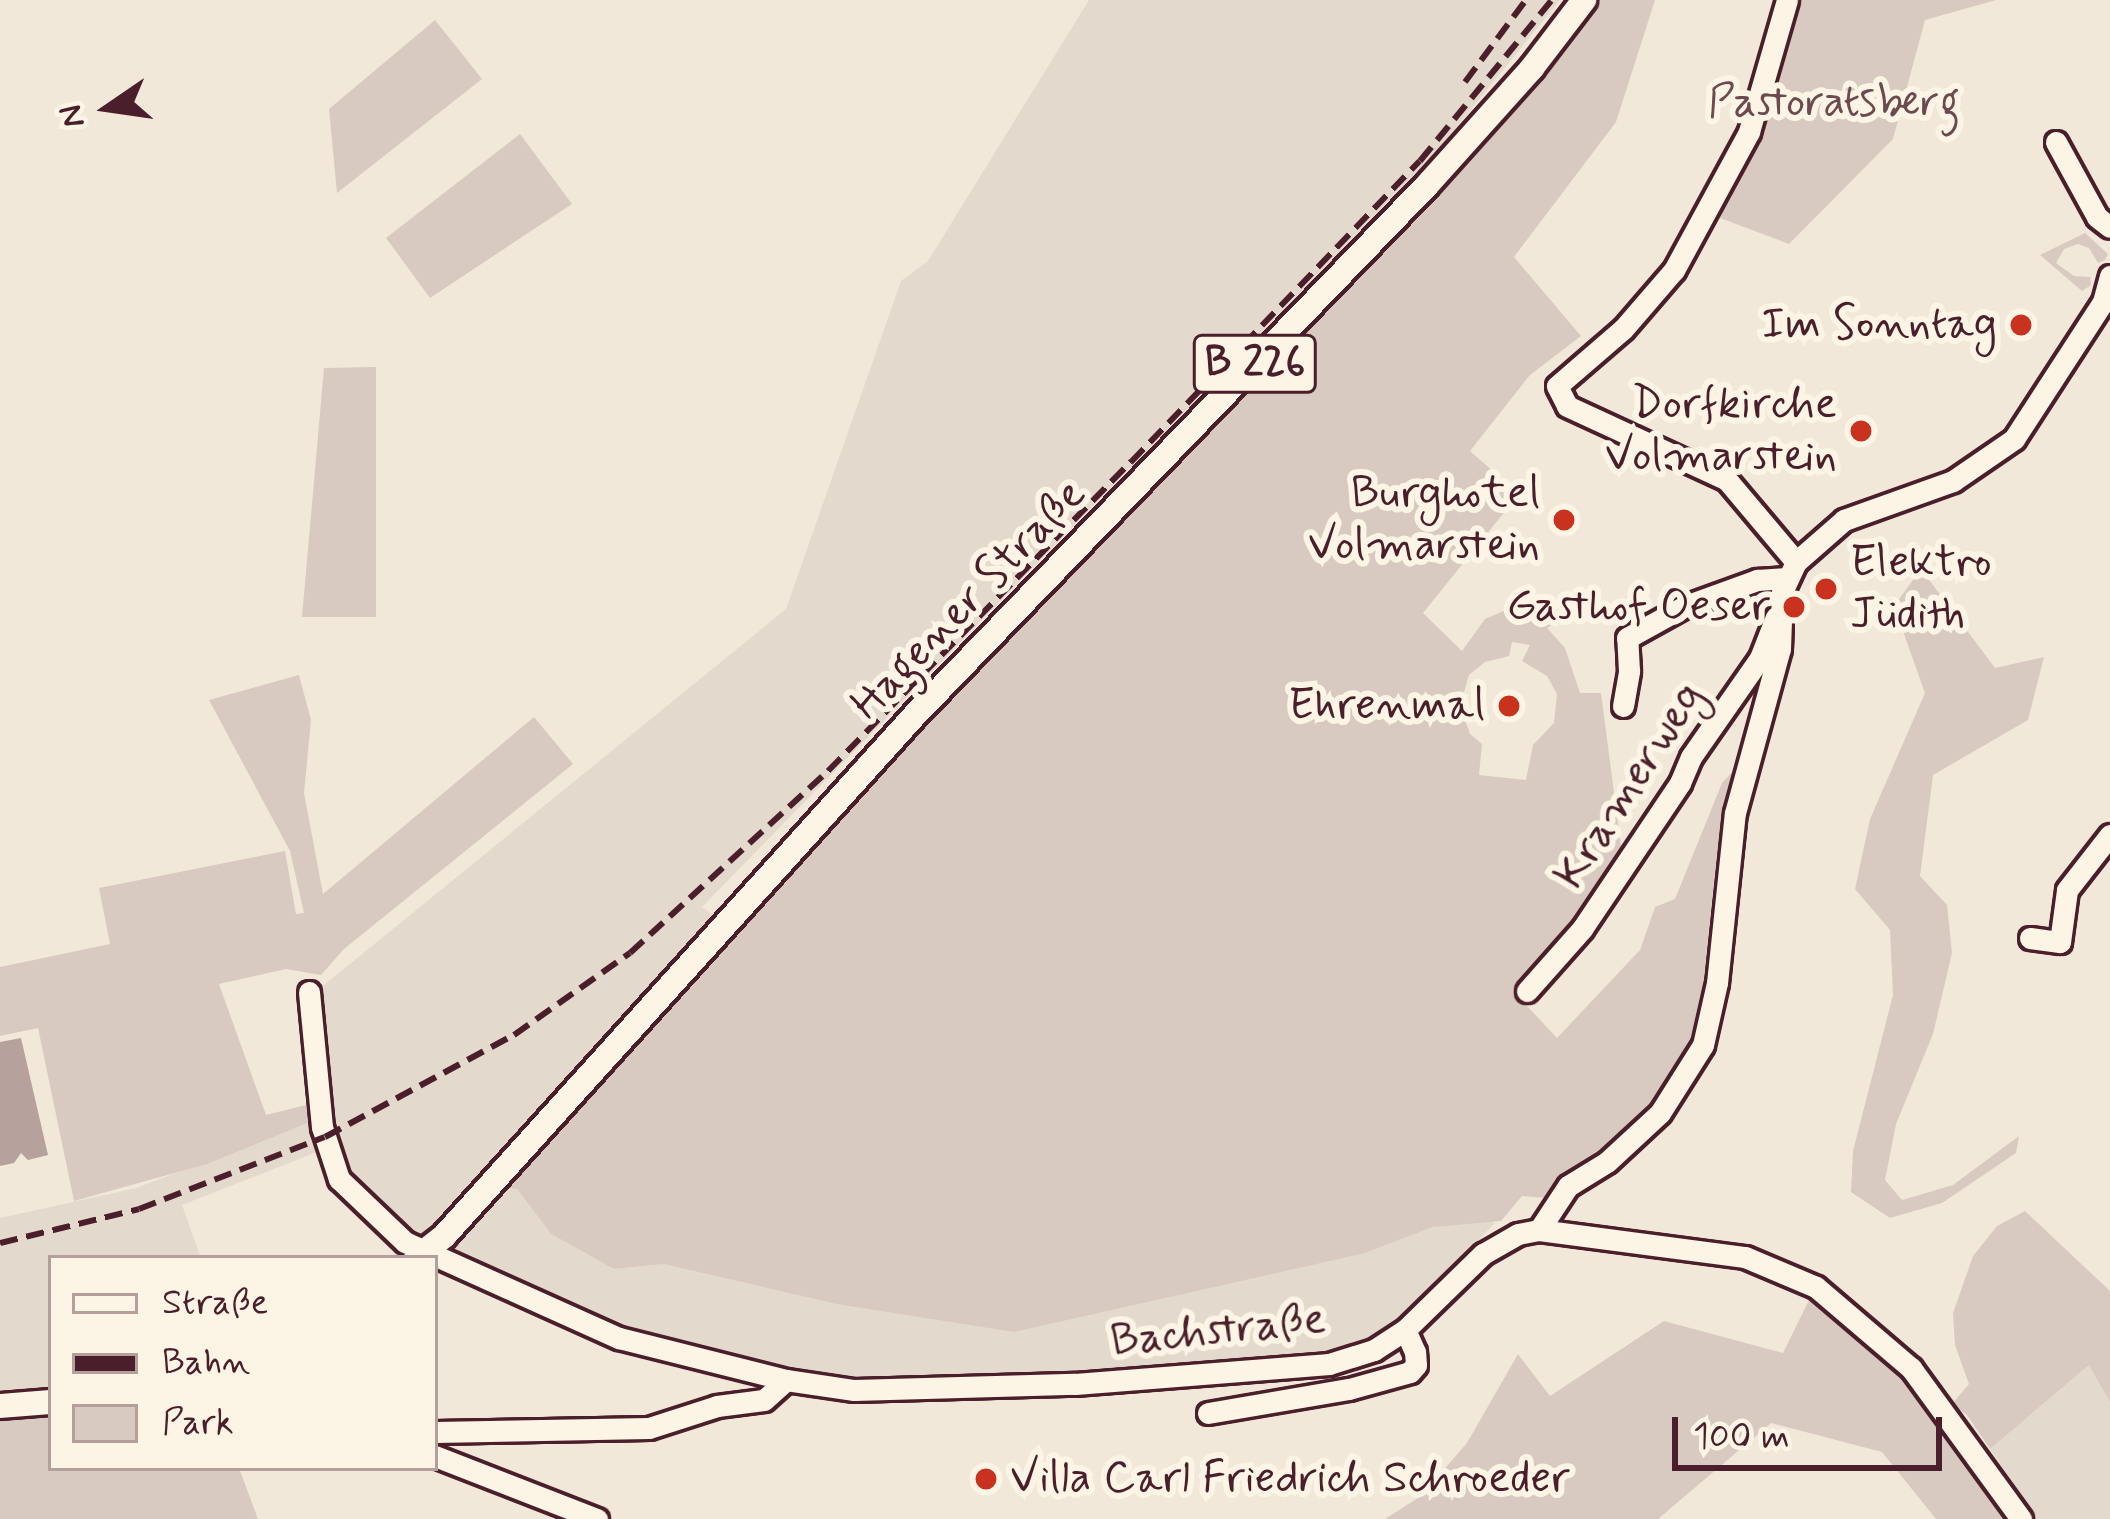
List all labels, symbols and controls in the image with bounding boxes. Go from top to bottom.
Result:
north arrow [48,48,168,168]
park label: Pastoratsberg [1708,76,1960,130]
text: N [49,100,97,132]
place label: Im Sonntag [1755,298,1997,352]
marker: Im Sonntag [2008,312,2034,338]
road number: B 226 [1192,328,1318,400]
place label: Dorfkirche Volmarstein [1605,378,1837,484]
marker: Dorfkirche Volmarstein [1848,418,1874,444]
place label: Burghotel Volmarstein [1308,467,1540,573]
street label: Hagener Straße [840,468,1098,732]
marker: Burghotel Volmarstein [1551,507,1577,533]
place label: Elektro Jüdith [1850,536,1992,642]
marker: Elektro Jüdith [1813,576,1839,602]
place label: Gasthof Oeser [1507,580,1770,634]
marker: Gasthof Oeser [1781,594,1807,620]
street label: Kramerweg [1543,673,1717,899]
place label: Ehrenmal [1288,679,1485,733]
marker: Ehrenmal [1496,693,1522,719]
legend [48,1255,438,1471]
text: Straße [162,1280,268,1327]
street label: Bachstraße [1108,1293,1328,1369]
text: Bahn [162,1340,250,1387]
scale bar [1678,1393,1948,1467]
text: Park [162,1400,234,1447]
text: 100 m [1693,1414,1790,1461]
place label: Villa Carl Friedrich Schroeder [1010,1452,1566,1506]
marker: Villa Carl Friedrich Schroeder [973,1466,999,1492]

